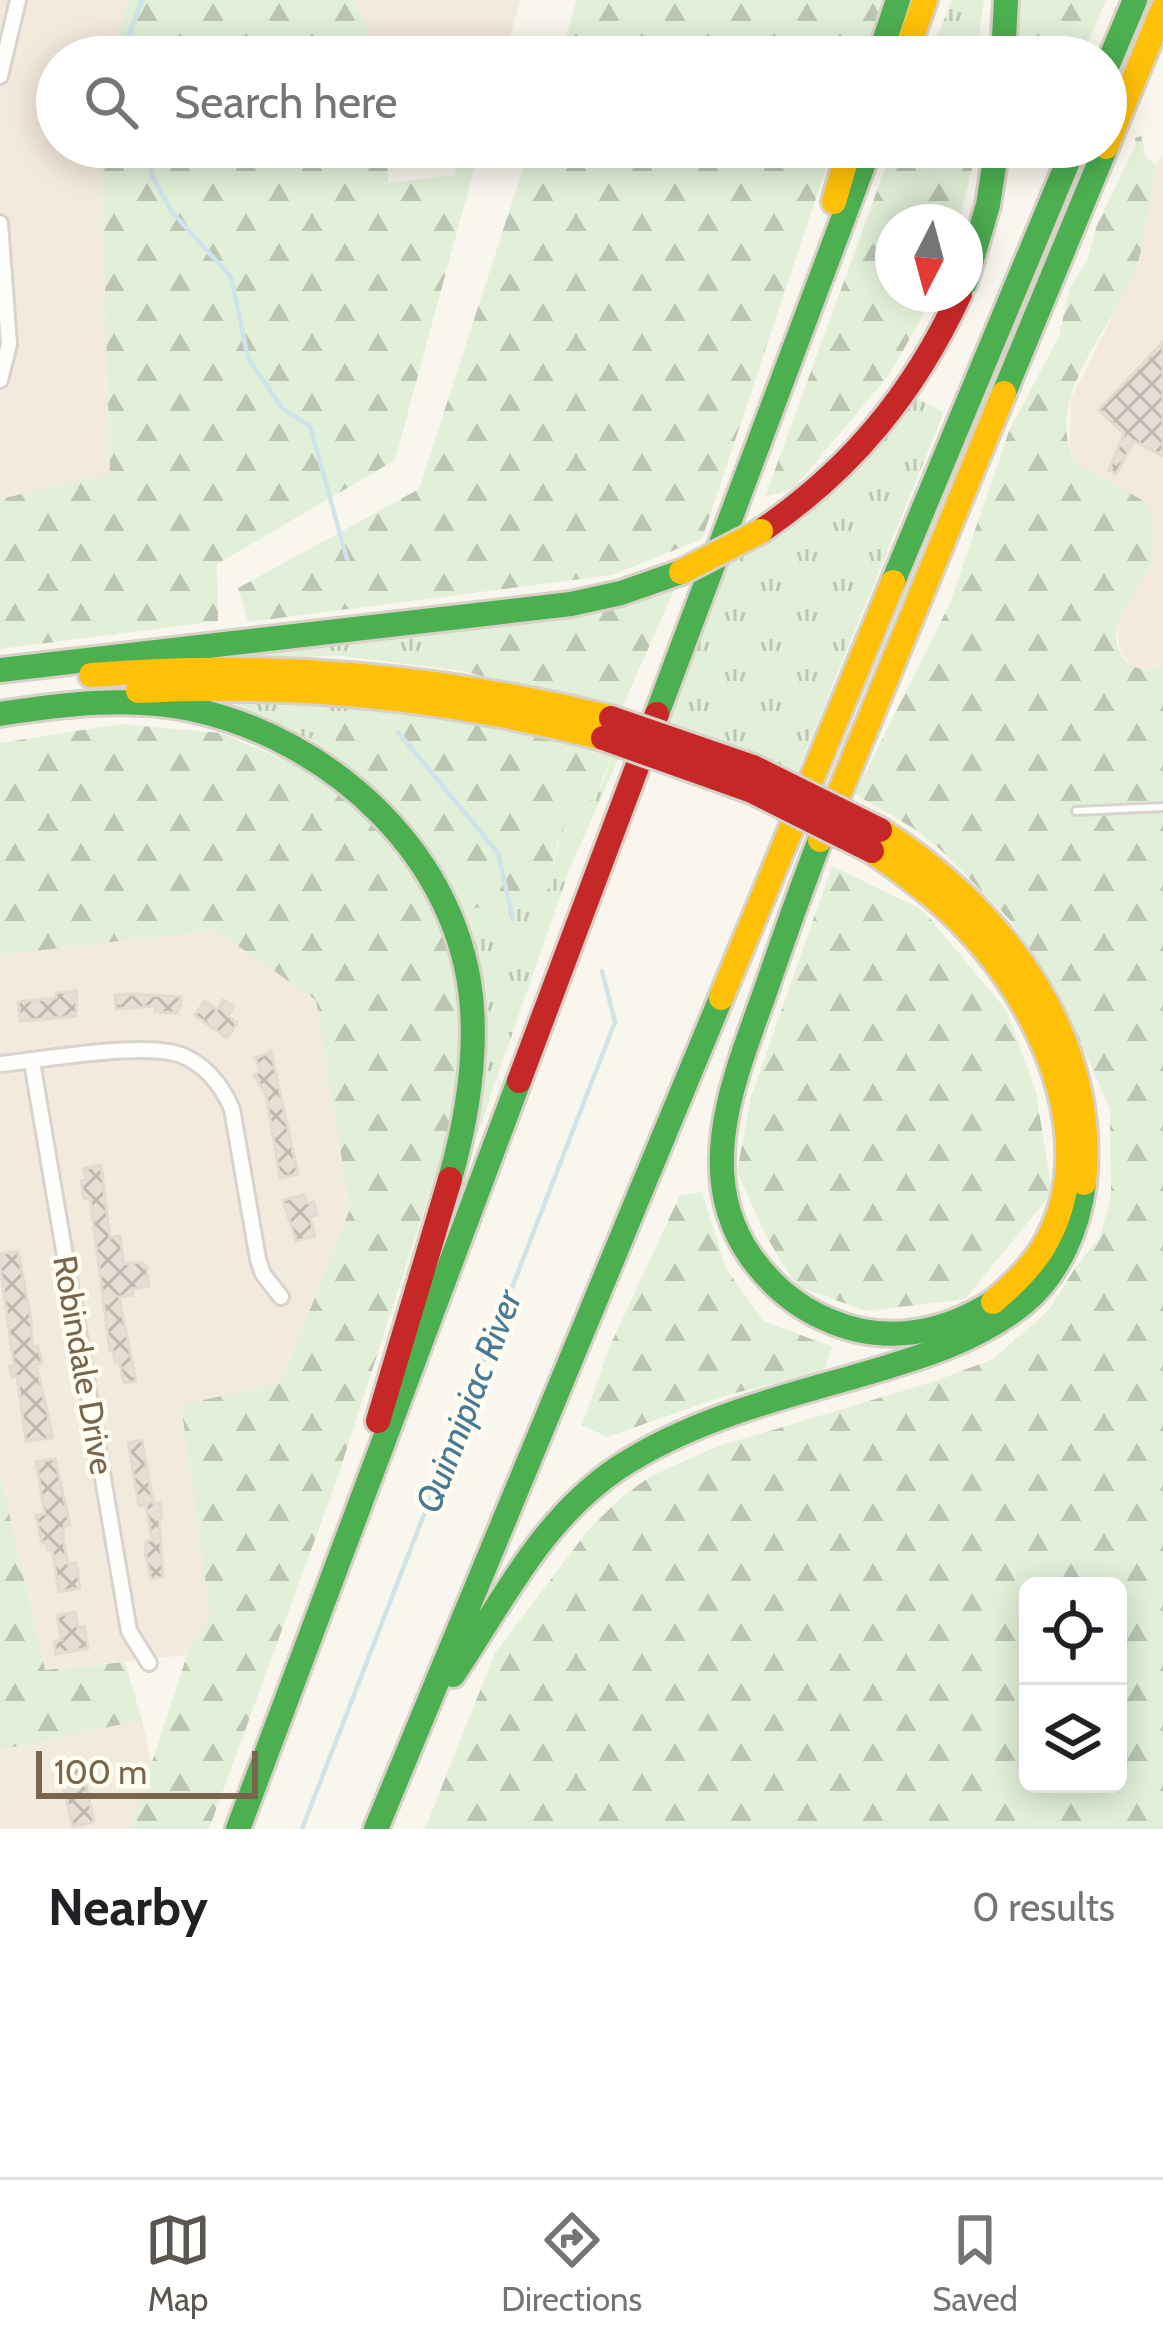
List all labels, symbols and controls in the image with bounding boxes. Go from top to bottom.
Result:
search box [36,36,1127,168]
icon: search [78,69,144,135]
text: Search here [174,75,398,129]
north arrow [875,204,983,312]
street label: Robindale Drive [45,1253,123,1477]
water label: Quinnipiac River [405,1282,531,1518]
map controls [1019,1577,1127,1793]
button: locate [1019,1577,1127,1685]
button: layers [1019,1685,1127,1793]
scale bar [36,1745,258,1798]
text: 100 m [54,1752,147,1792]
text: Nearby [48,1876,208,1938]
text: 0 results [972,1883,1115,1931]
tab: Map [145,2207,211,2319]
tab: Directions [501,2207,642,2319]
tab: Saved [932,2207,1018,2319]

